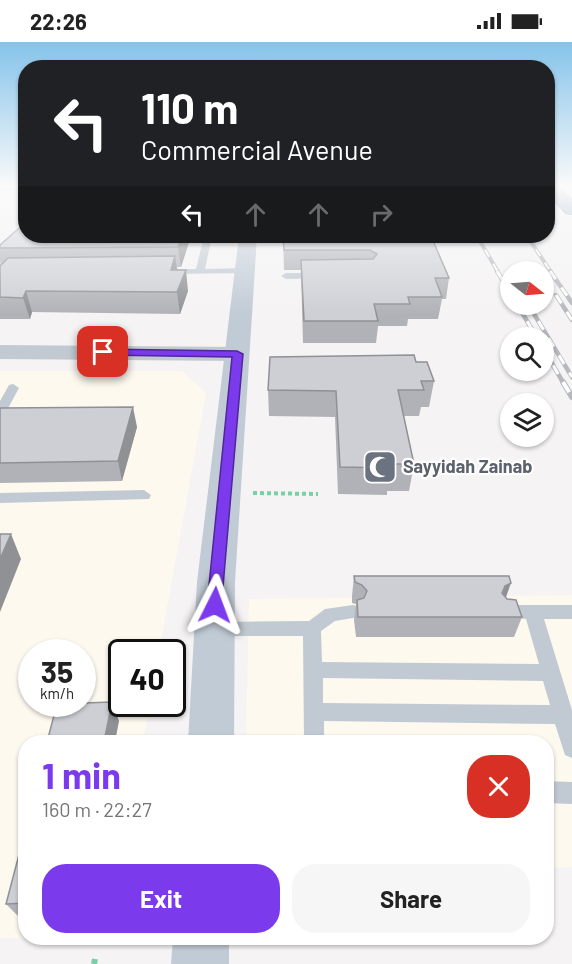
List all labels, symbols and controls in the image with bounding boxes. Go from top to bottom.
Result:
text: 22:26 [30,8,87,34]
text: 110 m [141,82,238,132]
icon: left [42,84,120,162]
text: Commercial Avenue [141,133,373,165]
icon: left [176,198,209,231]
icon: ahead [239,198,272,231]
icon: ahead [302,198,335,231]
icon: right [365,198,398,231]
north arrow [500,261,554,315]
map controls [500,261,554,447]
pin [77,326,128,377]
button: search [500,327,554,381]
icon: arrive [86,335,119,368]
button: layers [500,393,554,447]
mosque icon: Sayyidah Zainab [362,449,398,485]
place label: Sayyidah Zainab [403,455,532,477]
position arrow [183,573,247,637]
speed limit sign: 40 [108,639,186,717]
text: 35 [41,653,73,689]
text: km/h [40,684,74,702]
text: 1 min [42,753,121,796]
button: close [467,755,530,818]
text: 160 m · 22:27 [42,797,152,821]
button: Exit [42,864,280,933]
button: Share [292,864,530,933]

